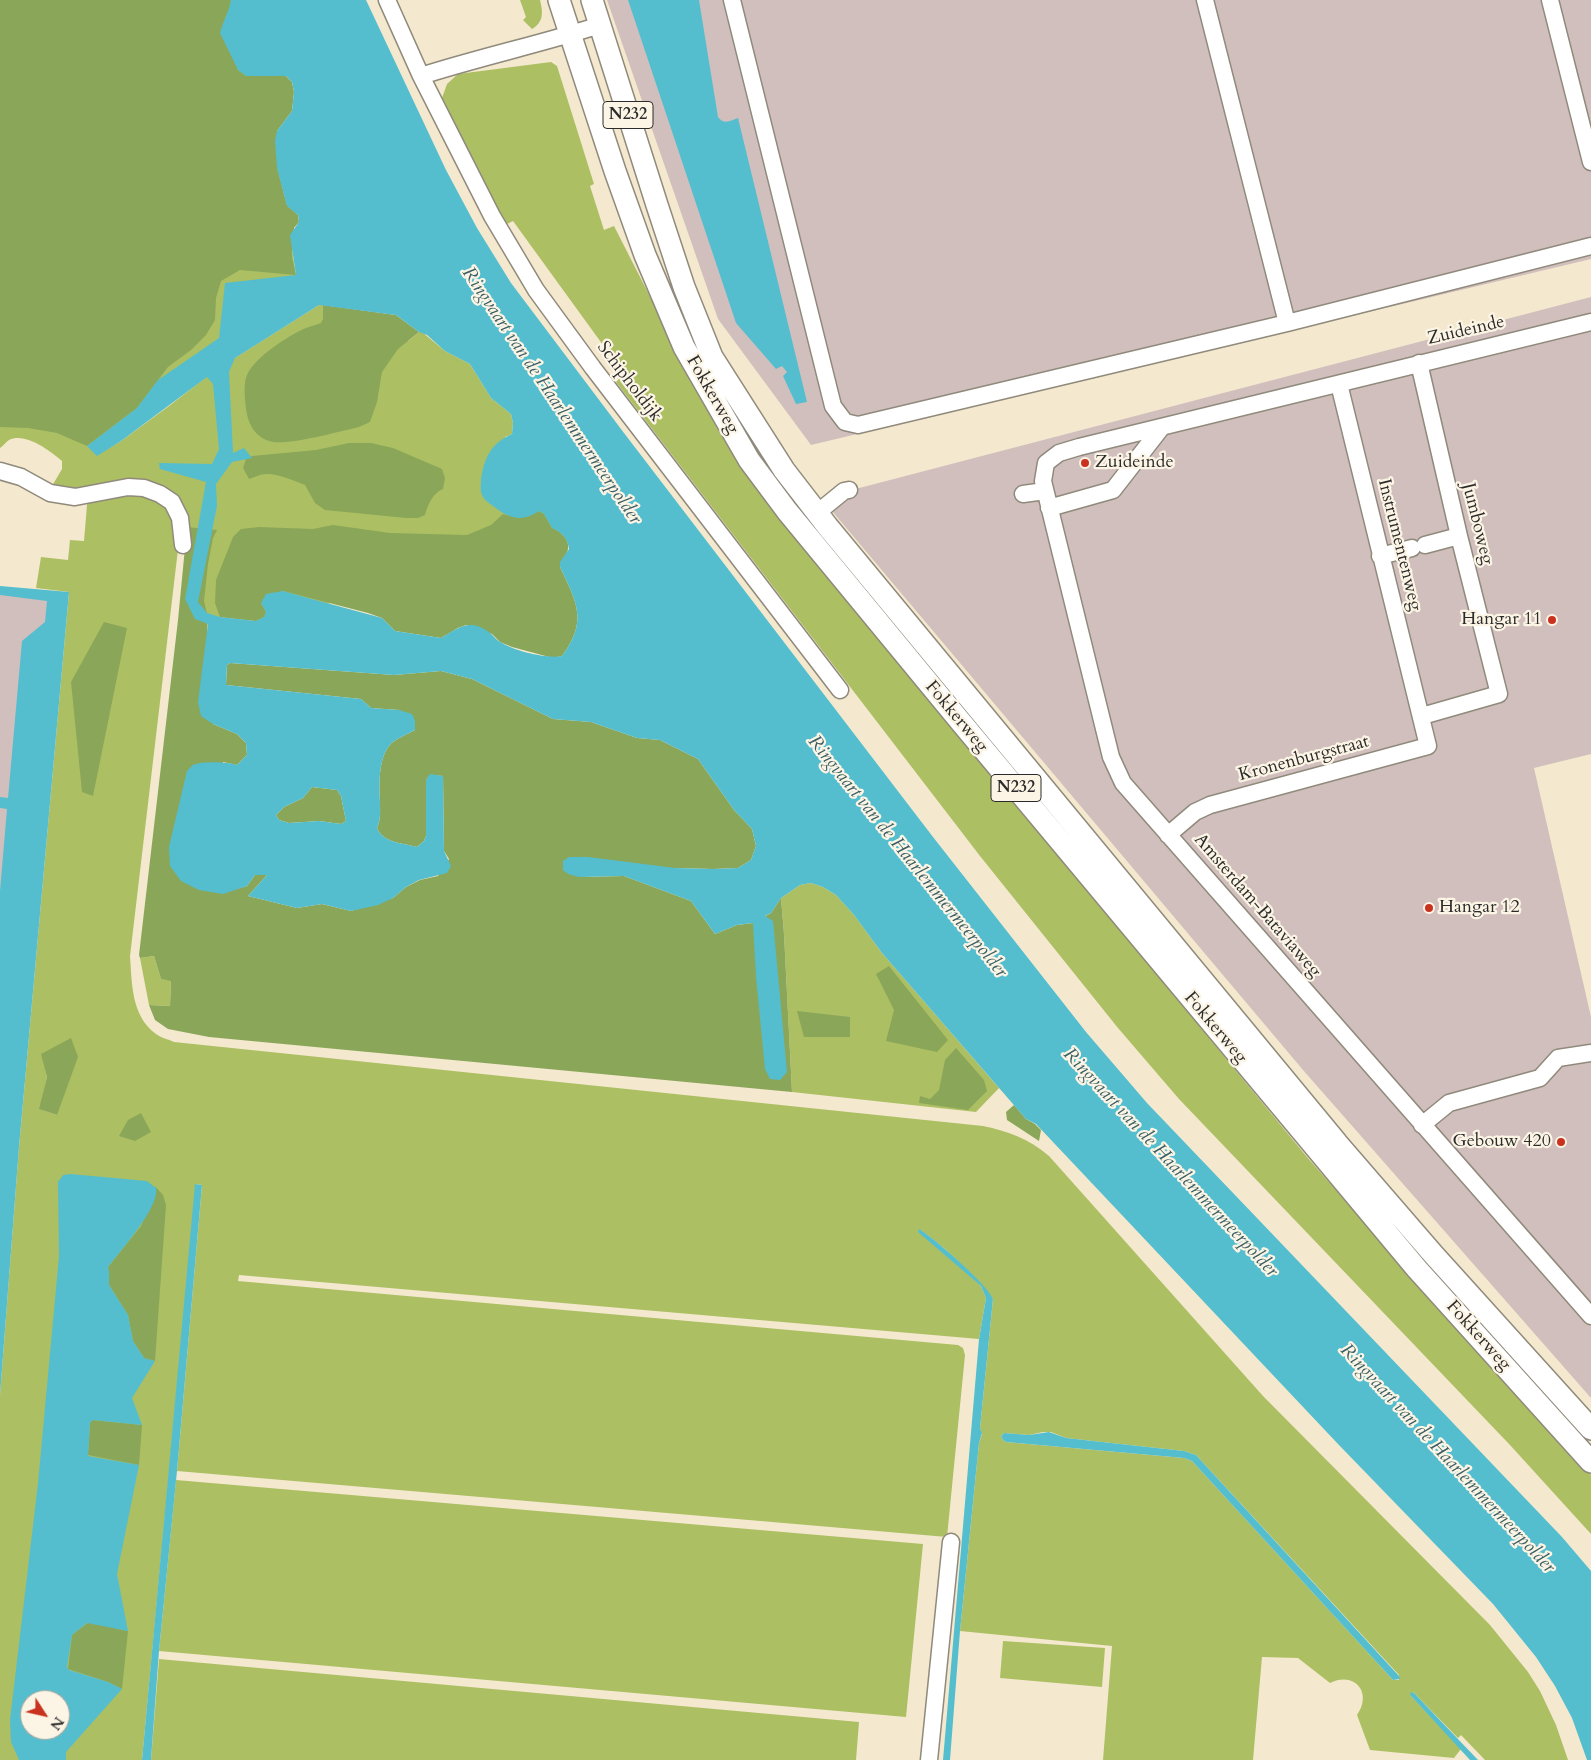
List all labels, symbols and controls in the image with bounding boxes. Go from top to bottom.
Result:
road number: N232 [603,102,653,128]
water label: Ringvaart van de Haarlemmermeerpolder [456,263,646,529]
street label: Zuideinde [1425,312,1507,350]
street label: Schipholdijk [592,337,666,427]
street label: Fokkerweg [681,352,743,438]
place label: Zuideinde [1095,452,1174,474]
marker: Zuideinde [1079,457,1091,469]
street label: Instrumentenweg [1372,477,1426,613]
street label: Jumboweg [1456,481,1498,567]
place label: Hangar 11 [1461,609,1542,631]
marker: Hangar 11 [1546,614,1558,626]
street label: Fokkerweg [920,677,992,757]
water label: Ringvaart van de Haarlemmermeerpolder [802,731,1012,983]
street label: Kronenburgstraat [1236,731,1372,787]
road number: N232 [991,774,1041,801]
street label: Amsterdam-Bataviaweg [1189,830,1325,982]
place label: Hangar 12 [1439,897,1520,919]
marker: Hangar 12 [1423,902,1435,914]
street label: Fokkerweg [1179,988,1251,1068]
water label: Ringvaart van de Haarlemmermeerpolder [1058,1044,1282,1282]
place label: Gebouw 420 [1452,1131,1551,1153]
marker: Gebouw 420 [1555,1136,1567,1148]
street label: Fokkerweg [1441,1297,1515,1375]
water label: Ringvaart van de Haarlemmermeerpolder [1335,1340,1559,1578]
north arrow [20,1690,70,1740]
text: N [46,1713,68,1734]

